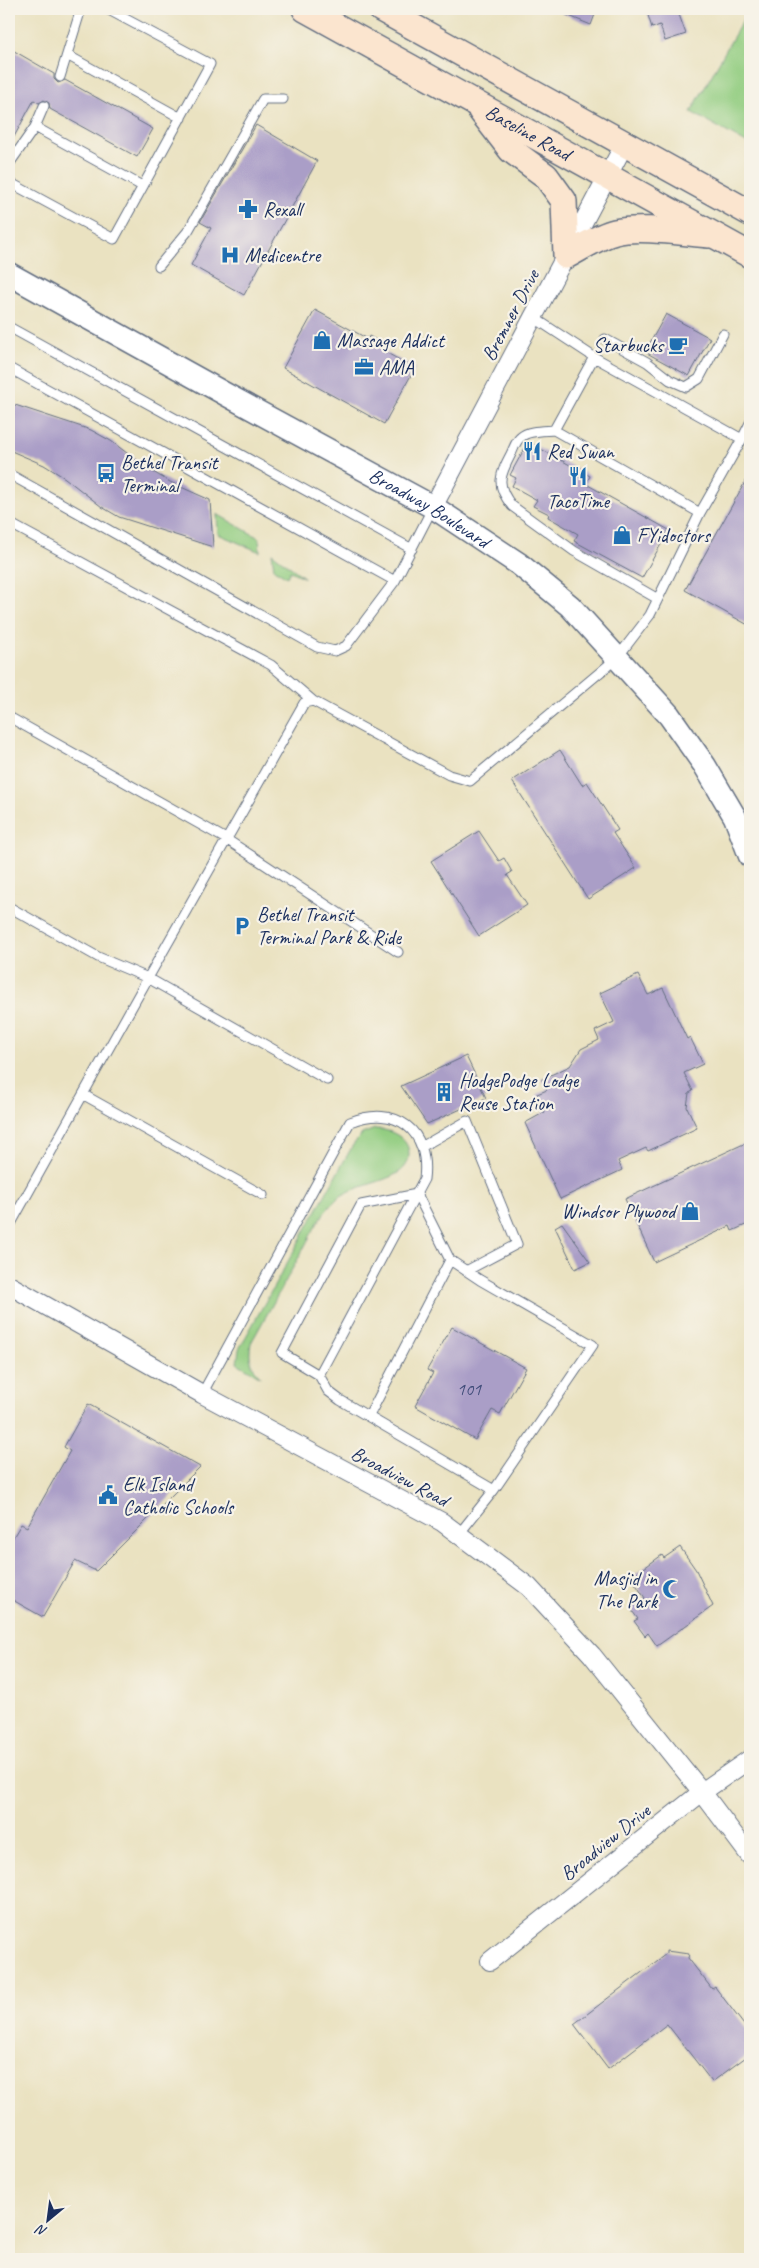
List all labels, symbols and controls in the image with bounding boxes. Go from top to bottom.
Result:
street label: Baseline Road [481,99,578,168]
place label: Rexall [263,197,305,222]
pharmacy icon: Rexall [237,198,259,220]
place label: Medicentre [245,243,322,268]
hospital icon: Medicentre [219,244,241,266]
street label: Bremner Drive [476,264,546,365]
place label: Massage Addict [337,328,446,353]
shop icon: Massage Addict [311,329,333,351]
place label: Starbucks [593,333,665,358]
cafe icon: Starbucks [667,334,689,356]
place label: AMA [379,355,415,380]
office icon: AMA [353,356,375,378]
place label: Red Swan [547,439,615,464]
restaurant icon: Red Swan [521,440,543,462]
place label: Bethel Transit Terminal [121,450,220,498]
bus stop icon: Bethel Transit Terminal [95,462,117,484]
street label: Broadway Boulevard [365,463,497,556]
restaurant icon: TacoTime [567,465,589,487]
place label: TacoTime [547,489,610,514]
place label: FYidoctors [637,523,712,548]
shop icon: FYidoctors [611,524,633,546]
place label: Bethel Transit Terminal Park & Ride [257,902,402,950]
parking icon: Bethel Transit Terminal Park & Ride [231,915,253,937]
place label: HodgePodge Lodge Reuse Station [459,1068,580,1116]
building icon: HodgePodge Lodge Reuse Station [433,1081,455,1103]
place label: Windsor Plywood [562,1199,678,1224]
shop icon: Windsor Plywood [679,1200,701,1222]
house number: 101 [457,1378,482,1400]
street label: Broadview Road [347,1440,455,1514]
place label: Elk Island Catholic Schools [123,1472,235,1520]
public building icon: Elk Island Catholic Schools [97,1484,119,1506]
place label: Masjid in The Park [594,1566,659,1614]
mosque icon: Masjid in The Park [661,1578,683,1600]
street label: Broadview Drive [555,1798,656,1886]
north arrow [22,2196,72,2246]
text: N [32,2220,50,2240]

